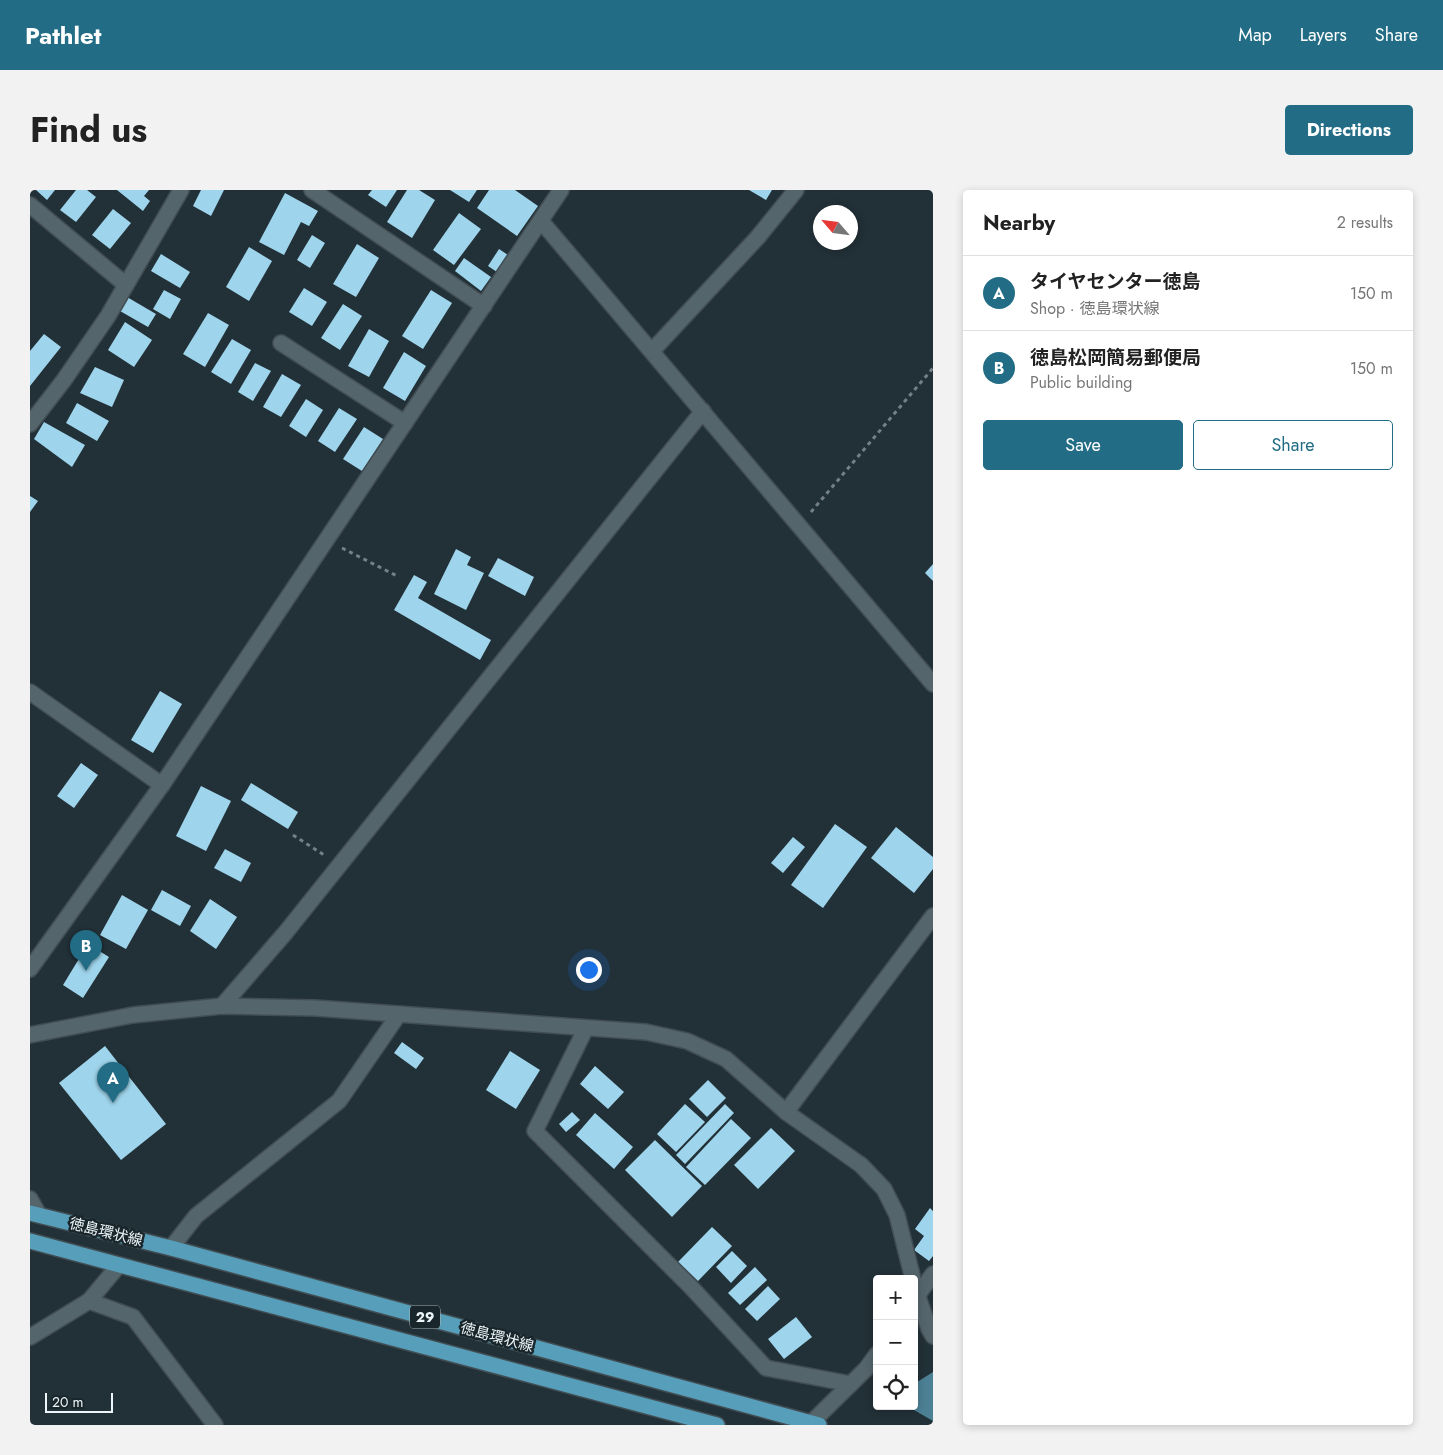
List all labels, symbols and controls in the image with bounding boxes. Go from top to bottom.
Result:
text: Pathlet [25,18,101,53]
text: Map [1238,22,1272,48]
text: Layers [1300,22,1347,48]
text: Share [1375,22,1418,48]
text: Find us [30,105,147,155]
button: Directions [1285,105,1413,155]
north arrow [813,205,858,250]
text: Nearby [983,208,1055,238]
text: 2 results [1337,211,1393,234]
text: タイヤセンター徳島 [1030,268,1200,295]
text: A [993,282,1005,305]
text: 150 m [1350,282,1393,305]
text: Shop · 徳島環状線 [1030,297,1159,320]
text: 徳島松岡簡易郵便局 [1030,344,1201,371]
text: B [994,357,1004,380]
text: 150 m [1350,357,1393,380]
text: Public building [1030,371,1132,394]
button: Save [983,420,1183,470]
button: Share [1193,420,1393,470]
pin: B [70,930,102,971]
your location [576,957,602,983]
pin: A [97,1062,129,1103]
street label: 徳島環状線 [67,1212,145,1252]
map controls [873,1275,918,1410]
button: + [873,1275,918,1320]
road number: 29 [410,1306,440,1328]
street label: 徳島環状線 [458,1317,536,1357]
button: − [873,1320,918,1365]
button: locate [873,1365,918,1410]
scale bar [45,1390,112,1413]
text: 20 m [52,1392,84,1412]

